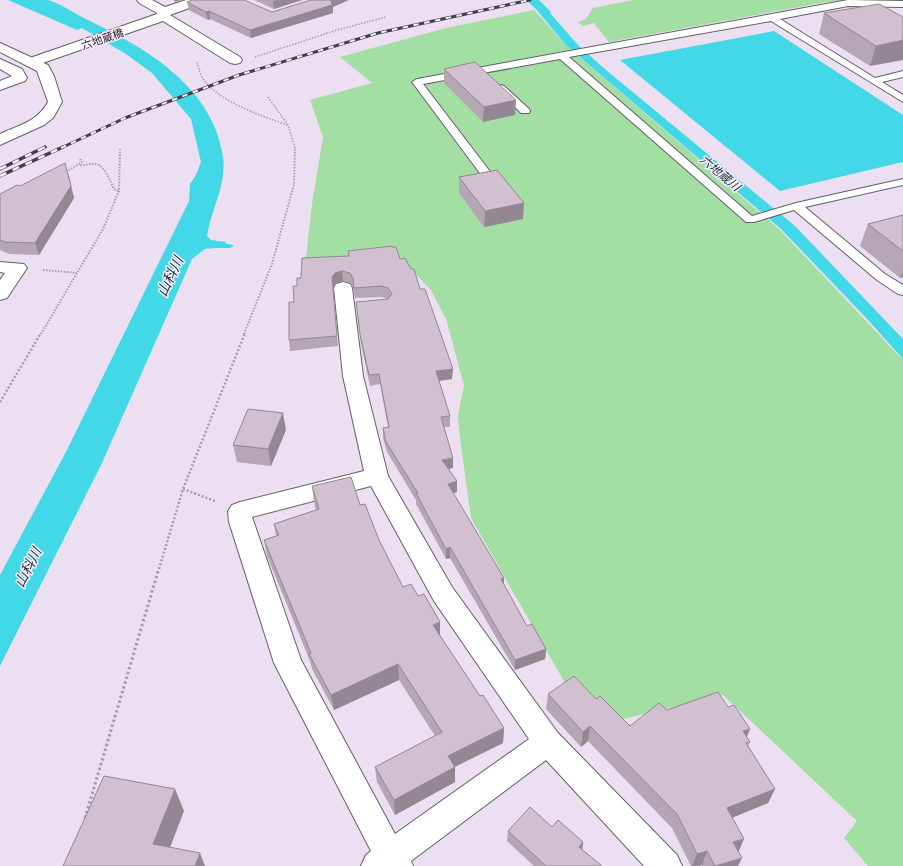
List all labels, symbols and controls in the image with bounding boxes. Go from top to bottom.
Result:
street label: 六地蔵橋 [79,23,125,53]
water label: 六地蔵川 [697,150,746,195]
water label: 山科川 [151,251,188,299]
water label: 山科川 [9,542,46,590]

